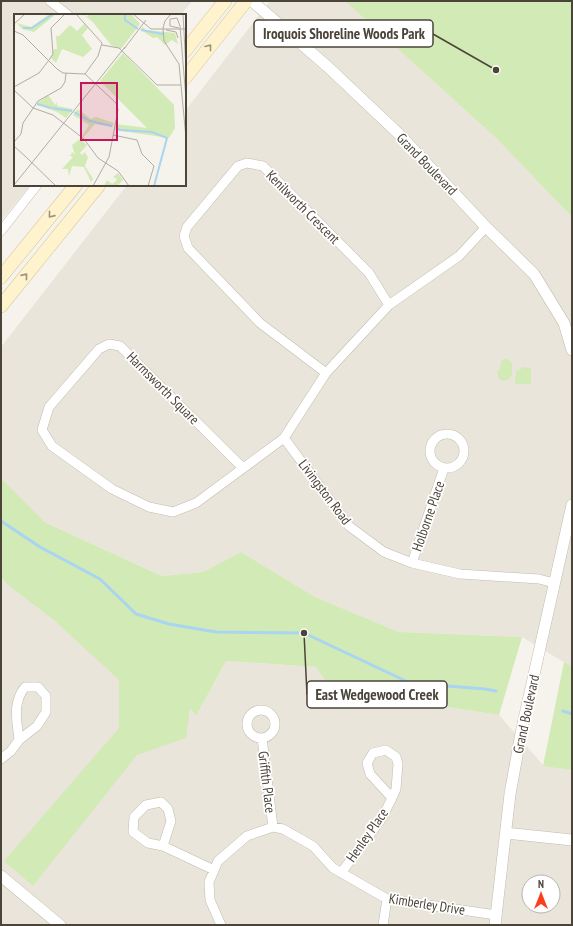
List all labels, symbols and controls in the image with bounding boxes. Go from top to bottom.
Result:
inset map [14,14,186,186]
callout: Iroquois Shoreline Woods Park [254,20,433,47]
text: Iroquois Shoreline Woods Park [263,24,426,43]
one-way arrow [205,44,212,52]
street label: Grand Boulevard [393,129,461,199]
street label: Kenilworth Crescent [262,166,344,248]
one-way arrow [49,211,56,218]
one-way arrow [21,274,28,281]
street label: Harmsworth Square [123,348,203,428]
street label: Livingston Road [295,456,355,528]
street label: Holborne Place [408,478,449,554]
street label: Grand Boulevard [509,673,543,755]
callout: East Wedgewood Creek [307,681,447,708]
text: East Wedgewood Creek [315,685,439,704]
street label: Griffith Place [254,750,280,814]
street label: Henley Place [342,804,392,865]
north arrow [521,874,561,914]
text: N [538,877,544,891]
street label: Kimberley Drive [388,889,467,919]

